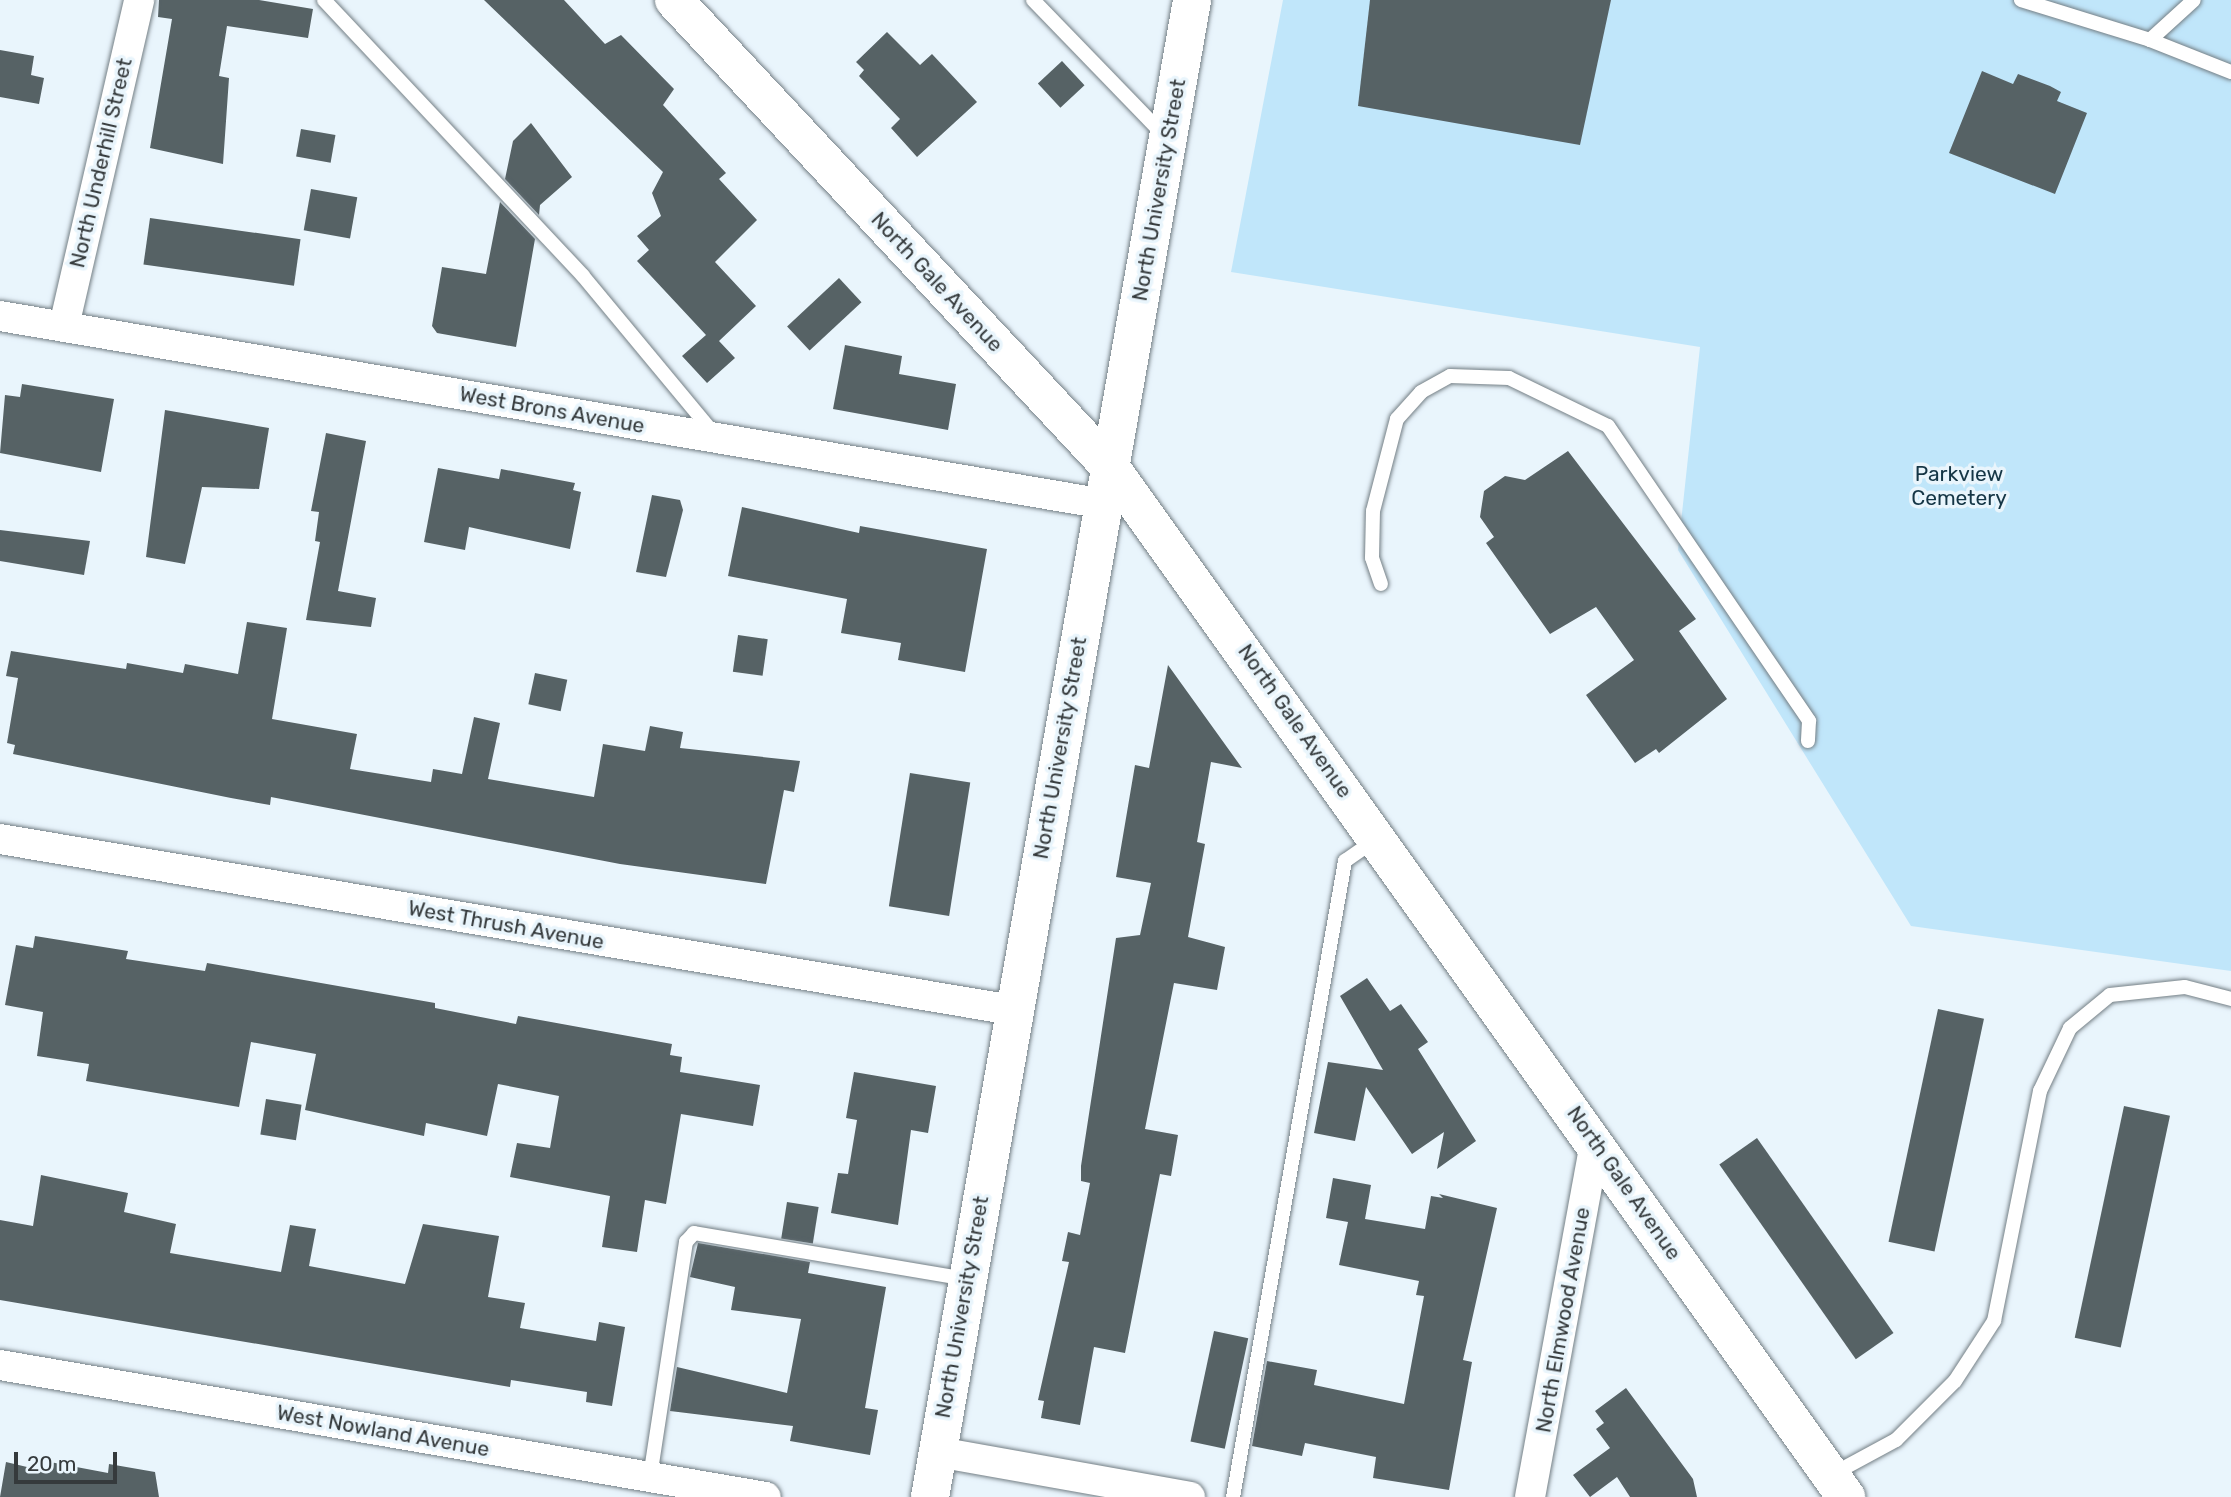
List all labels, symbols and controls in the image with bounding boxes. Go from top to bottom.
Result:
street label: North Underhill Street [65,56,137,270]
street label: North University Street [1127,77,1191,303]
street label: North Gale Avenue [866,207,1008,357]
street label: West Brons Avenue [457,381,647,439]
park label: Parkview Cemetery [1911,461,2007,511]
street label: North University Street [1028,635,1092,861]
street label: North Gale Avenue [1232,639,1358,803]
street label: West Thrush Avenue [406,895,606,955]
street label: North Gale Avenue [1561,1101,1687,1265]
street label: North University Street [930,1194,994,1420]
street label: North Elmwood Avenue [1531,1205,1595,1435]
street label: West Nowland Avenue [274,1400,492,1462]
scale bar [18,1438,121,1482]
text: 20 m [27,1451,76,1476]

